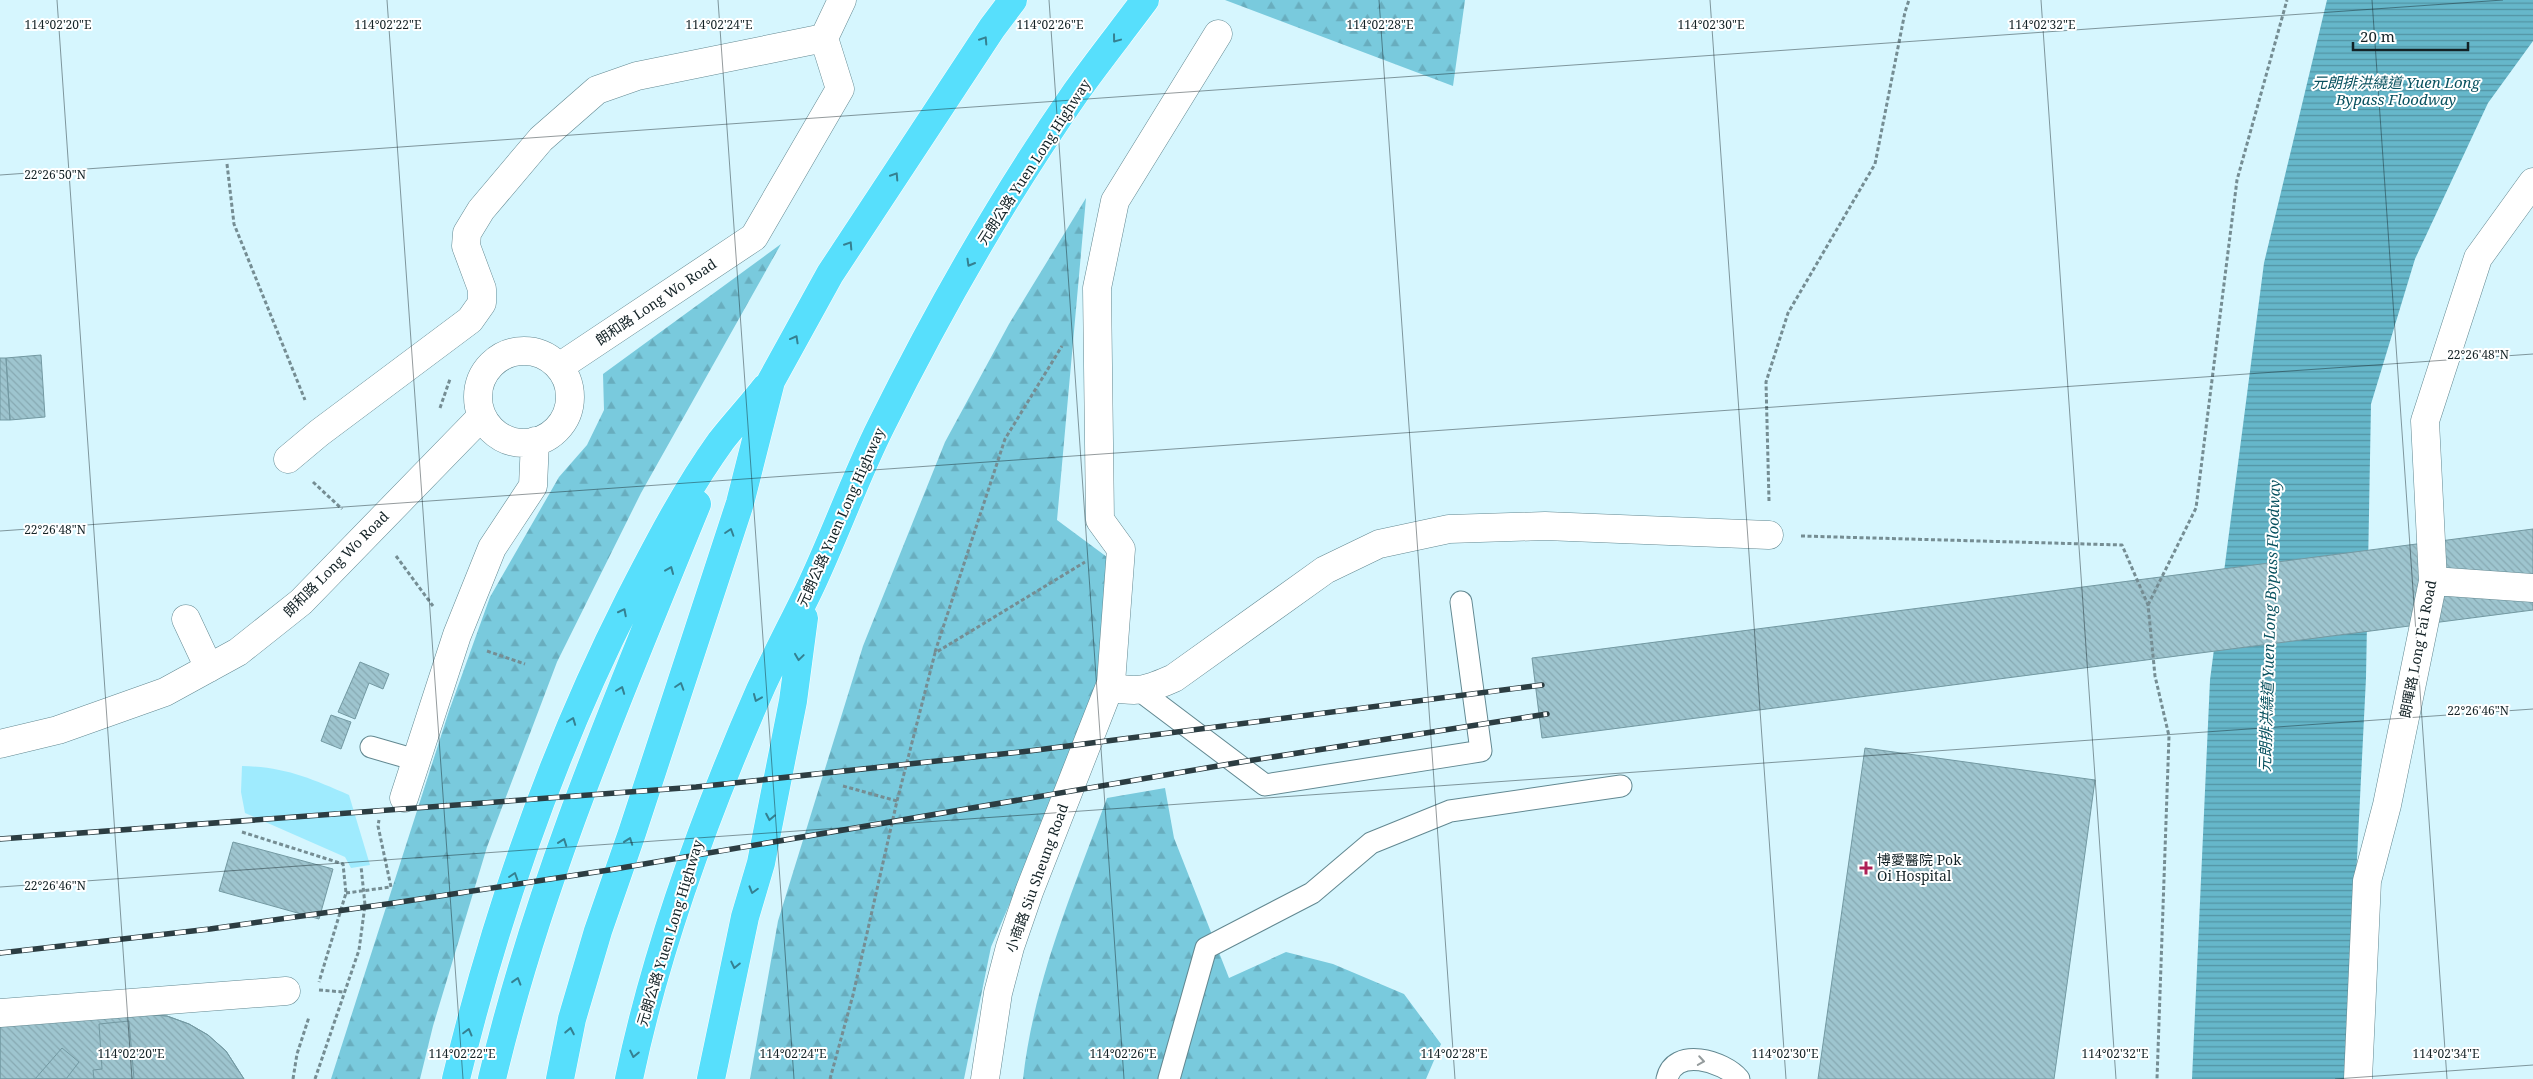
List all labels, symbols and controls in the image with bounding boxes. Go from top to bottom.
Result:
text: 114°02'20"E [25,16,91,33]
text: 114°02'22"E [355,16,421,33]
text: 114°02'24"E [686,16,752,33]
text: 114°02'26"E [1017,16,1083,33]
text: 114°02'28"E [1347,16,1413,33]
text: 114°02'30"E [1678,16,1744,33]
text: 114°02'32"E [2009,16,2075,33]
scale bar [2353,20,2468,52]
text: 20 m [2360,26,2395,46]
one-way arrow [1113,33,1122,43]
one-way arrow [978,36,987,46]
water label: 元朗排洪繞道 Yuen Long Bypass Floodway [2312,72,2481,109]
street label: 元朗公路 Yuen Long Highway [973,75,1094,248]
text: 22°26'50"N [24,166,86,183]
one-way arrow [888,172,898,181]
one-way arrow [843,242,852,251]
street label: 朗和路 Long Wo Road [592,254,720,349]
one-way arrow [966,258,976,267]
one-way arrow [788,335,798,344]
text: 22°26'48"N [2447,346,2509,363]
street label: 元朗公路 Yuen Long Highway [792,424,889,609]
water label: 元朗排洪繞道 Yuen Long Bypass Floodway [2254,480,2284,772]
street label: 朗和路 Long Wo Road [279,506,393,621]
text: 22°26'48"N [24,521,86,538]
one-way arrow [724,528,734,536]
one-way arrow [664,566,674,575]
street label: 朗暉路 Long Fai Road [2395,578,2440,719]
one-way arrow [617,608,627,617]
one-way arrow [794,653,805,661]
one-way arrow [674,683,684,691]
one-way arrow [615,686,625,695]
one-way arrow [753,693,763,702]
text: 22°26'46"N [2447,702,2509,719]
one-way arrow [566,717,576,726]
street label: 小商路 Siu Sheung Road [1001,800,1072,955]
one-way arrow [765,812,776,821]
one-way arrow [623,837,633,846]
street label: 元朗公路 Yuen Long Highway [632,837,707,1028]
one-way arrow [557,838,567,847]
place label: 博愛醫院 Pok Oi Hospital [1877,850,1962,885]
marker: 博愛醫院 Pok Oi Hospital [1859,861,1873,875]
one-way arrow [508,872,518,881]
text: 22°26'46"N [24,877,86,894]
one-way arrow [749,885,759,894]
one-way arrow [730,960,741,969]
one-way arrow [512,977,522,985]
one-way arrow [462,1027,473,1036]
one-way arrow [564,1027,574,1036]
text: 114°02'20"E [98,1045,164,1062]
text: 114°02'22"E [429,1045,495,1062]
text: 114°02'24"E [760,1045,826,1062]
text: 114°02'26"E [1090,1045,1156,1062]
text: 114°02'28"E [1421,1045,1487,1062]
text: 114°02'30"E [1752,1045,1818,1062]
text: 114°02'32"E [2082,1045,2148,1062]
text: 114°02'34"E [2413,1045,2479,1062]
one-way arrow [629,1050,640,1059]
one-way arrow [1697,1055,1705,1066]

